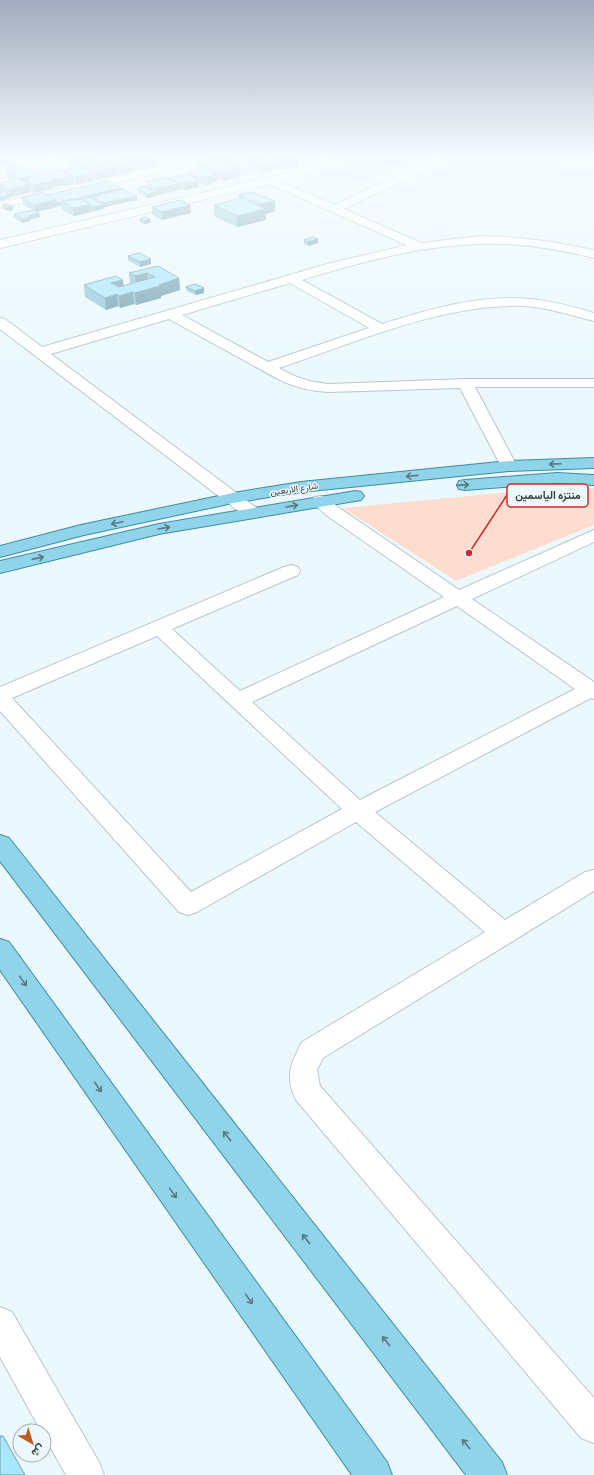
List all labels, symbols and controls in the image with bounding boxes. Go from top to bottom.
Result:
one-way arrow [549,460,562,468]
one-way arrow [406,473,419,480]
street label: شارع الاربعين [269,480,319,498]
one-way arrow [456,482,469,489]
callout: منتزه الياسمين [507,484,588,507]
text: منتزه الياسمين [515,488,581,502]
one-way arrow [286,501,299,509]
one-way arrow [111,519,124,527]
one-way arrow [158,524,171,532]
one-way arrow [31,554,44,562]
one-way arrow [19,975,27,986]
one-way arrow [94,1081,102,1092]
one-way arrow [223,1130,231,1141]
one-way arrow [169,1187,177,1198]
one-way arrow [302,1233,311,1244]
one-way arrow [245,1293,253,1304]
one-way arrow [382,1336,390,1347]
north arrow [12,1423,52,1463]
one-way arrow [461,1439,470,1450]
text: ش [29,1441,48,1460]

